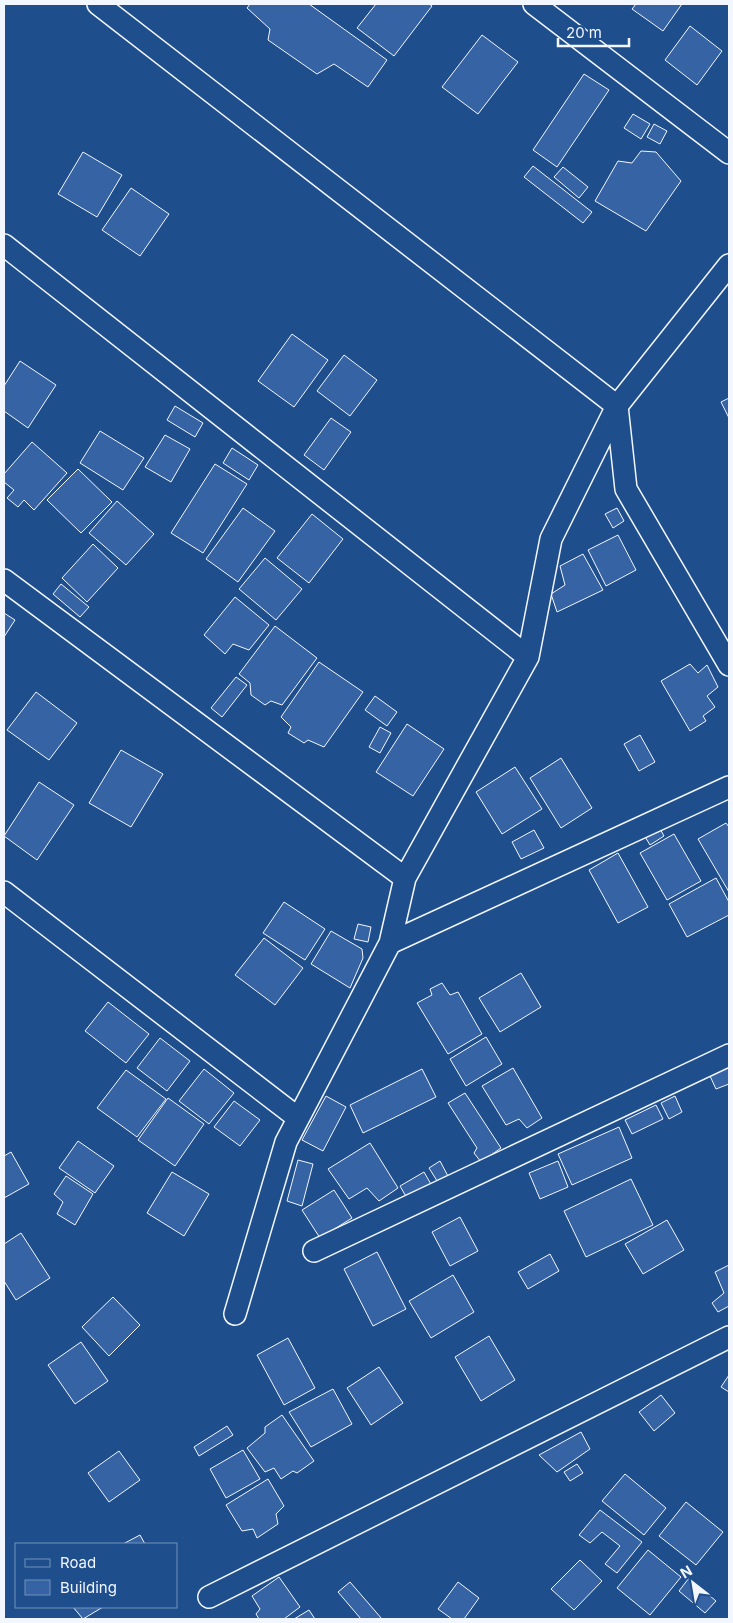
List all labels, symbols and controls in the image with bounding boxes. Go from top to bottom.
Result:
scale bar [558,15,629,47]
text: 20 m [566,23,602,42]
legend [15,1543,178,1608]
text: Road [60,1553,96,1572]
north arrow [668,1558,718,1608]
text: N [677,1561,695,1581]
text: Building [60,1578,117,1597]

